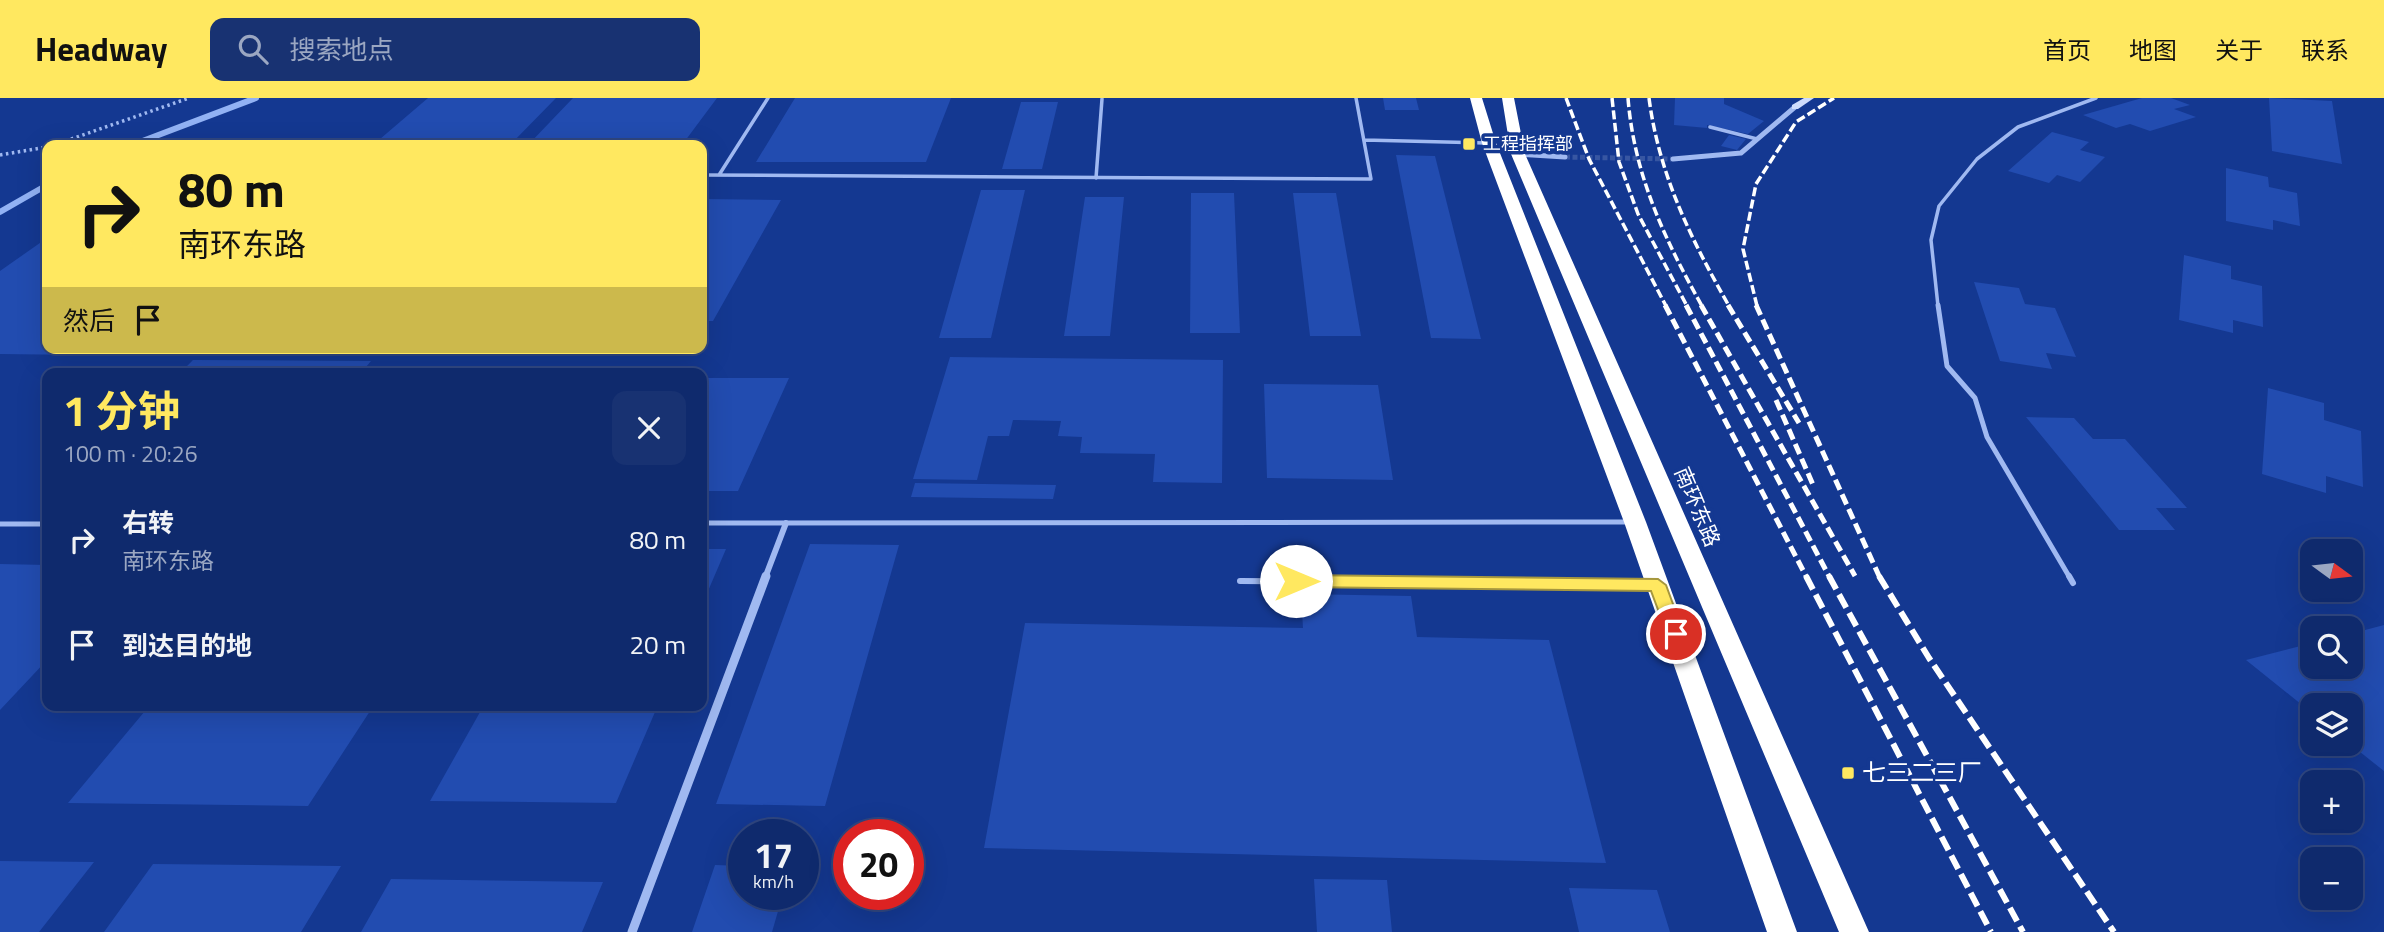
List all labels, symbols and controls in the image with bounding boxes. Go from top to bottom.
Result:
search box [210,18,700,81]
text: Headway [35,24,168,74]
icon: search [234,30,272,68]
text: 搜索地点 [290,30,394,69]
text: 首页 [2043,32,2091,68]
text: 地图 [2129,32,2177,68]
text: 关于 [2215,32,2263,68]
text: 联系 [2301,32,2349,68]
place label: 工程指挥部 [1483,130,1573,157]
marker: 工程指挥部 [1461,136,1477,152]
text: 80 m [178,151,285,226]
icon: right [63,168,154,259]
text: 南环东路 [178,220,306,268]
text: 然后 [63,301,115,340]
icon: arrive [129,301,167,339]
text: 1 分钟 [63,378,180,442]
button: close [612,391,686,465]
text: 100 m · 20:26 [63,436,198,471]
street label: 南环东路 [1667,462,1729,552]
text: 右转 [122,503,174,542]
text: 80 m [629,520,686,559]
icon: right [63,521,101,559]
north arrow [2300,539,2362,602]
map controls [2300,539,2363,910]
text: 南环东路 [122,543,214,578]
position arrow [1259,544,1333,618]
pin [1646,604,1706,664]
icon: arrive [1657,615,1695,653]
button: search [2300,616,2363,679]
text: 20 m [629,625,686,664]
icon: arrive [63,626,101,664]
text: 到达目的地 [122,626,252,665]
button: layers [2300,693,2363,756]
place label: 七三二三厂 [1862,754,1982,790]
marker: 七三二三厂 [1840,765,1856,781]
button: + [2300,770,2363,833]
speed limit sign: 20 [833,819,924,910]
text: 17 [754,828,793,882]
button: − [2300,847,2363,910]
text: km/h [753,868,794,895]

